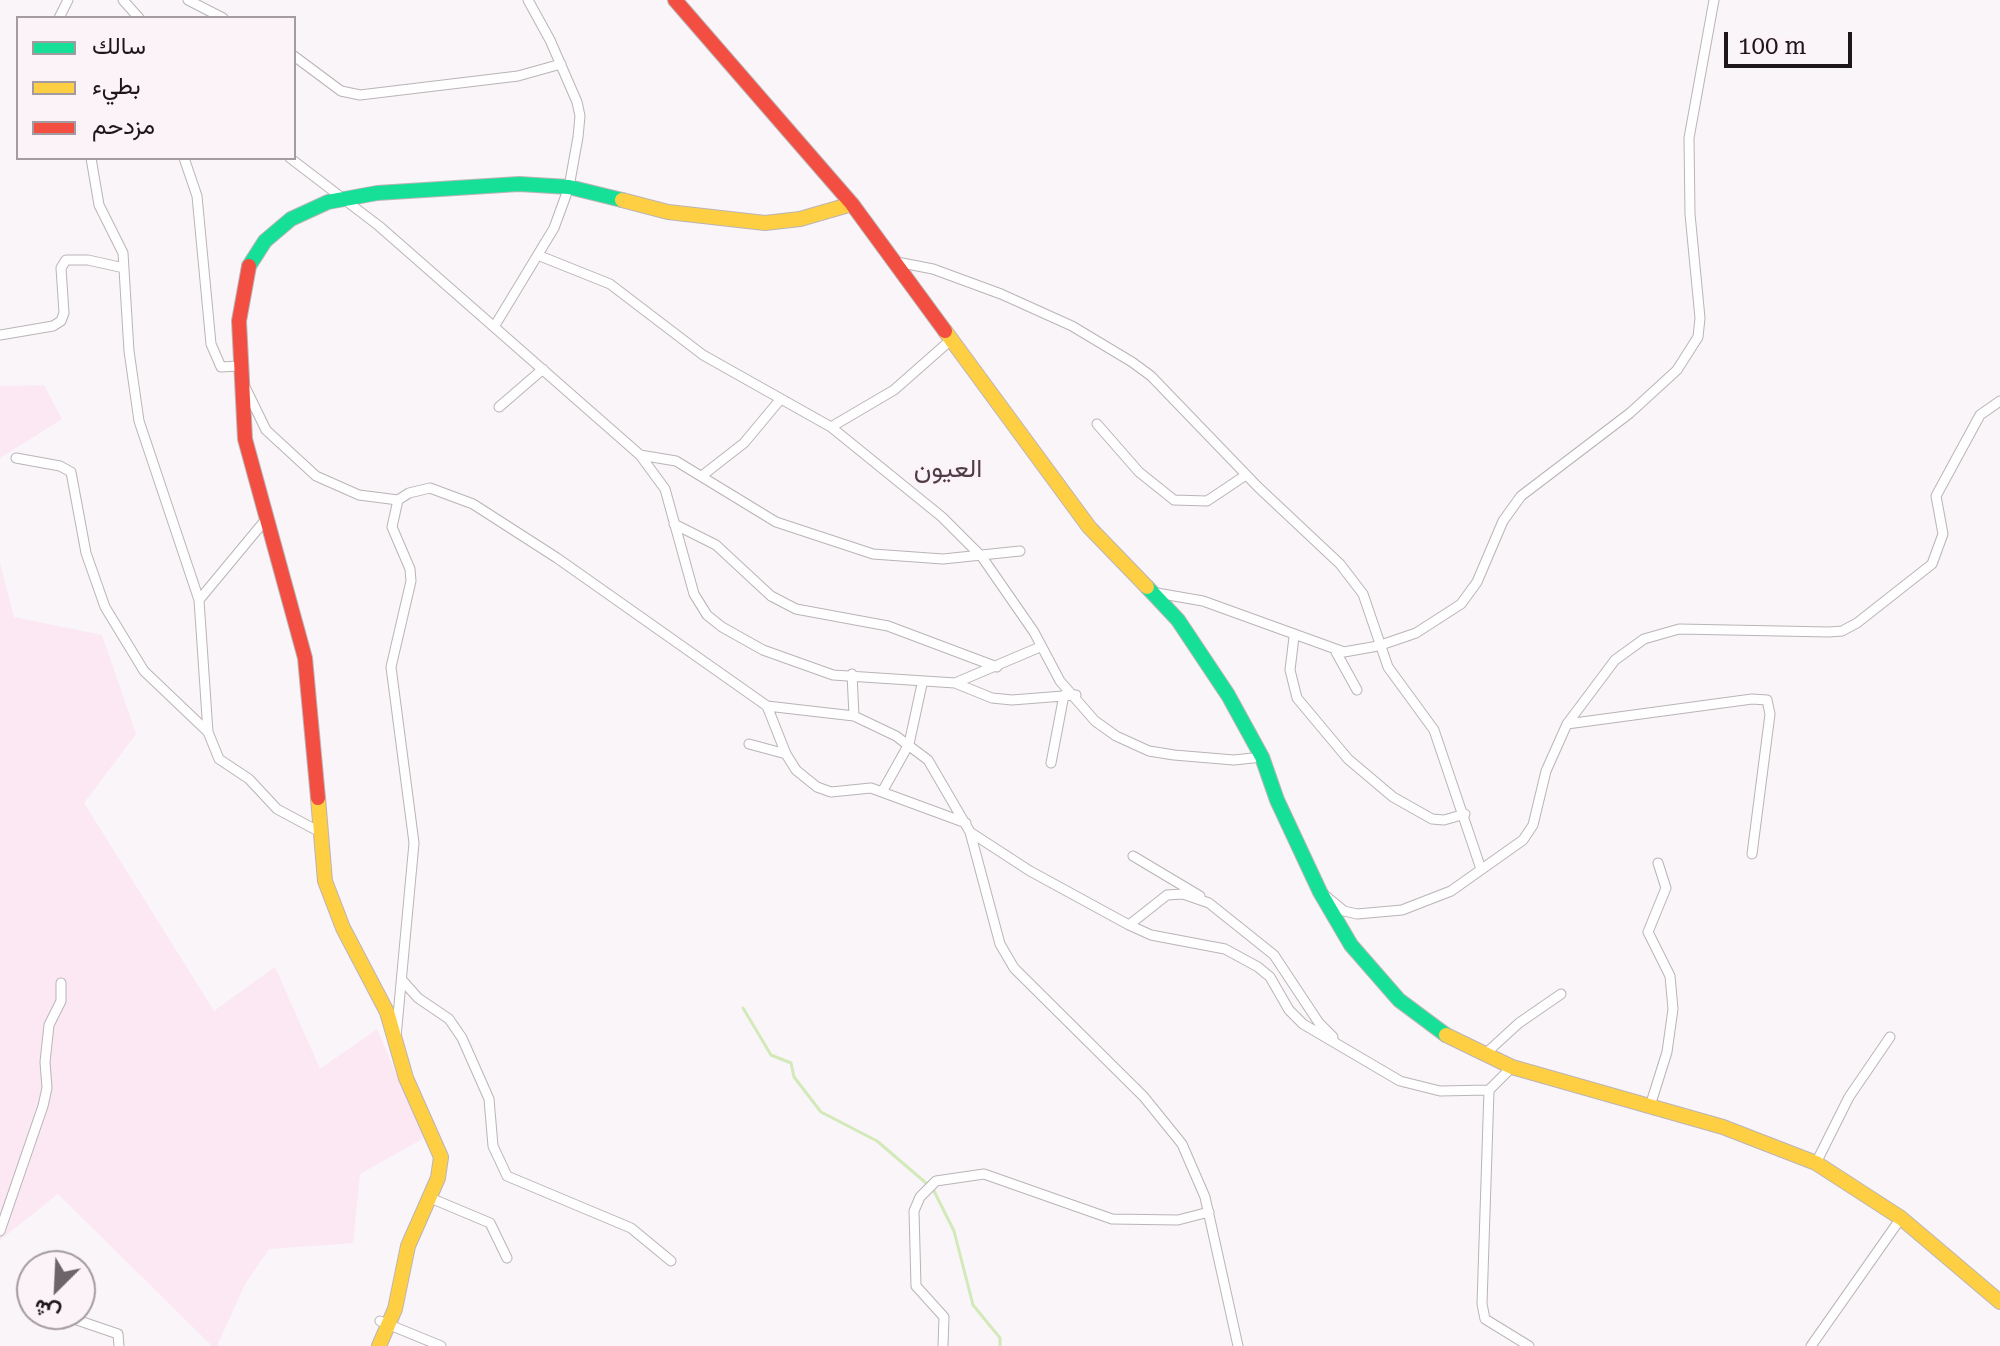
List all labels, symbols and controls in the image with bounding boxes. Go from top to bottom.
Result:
legend [16,16,296,160]
scale bar [1728,16,1856,66]
text: سالك [92,32,146,60]
text: 100 m [1738,32,1806,60]
text: بطيء [92,72,141,100]
text: مزدحم [92,112,155,140]
district label: العيون [914,453,982,485]
north arrow [16,1250,96,1330]
text: ش [30,1294,64,1327]

